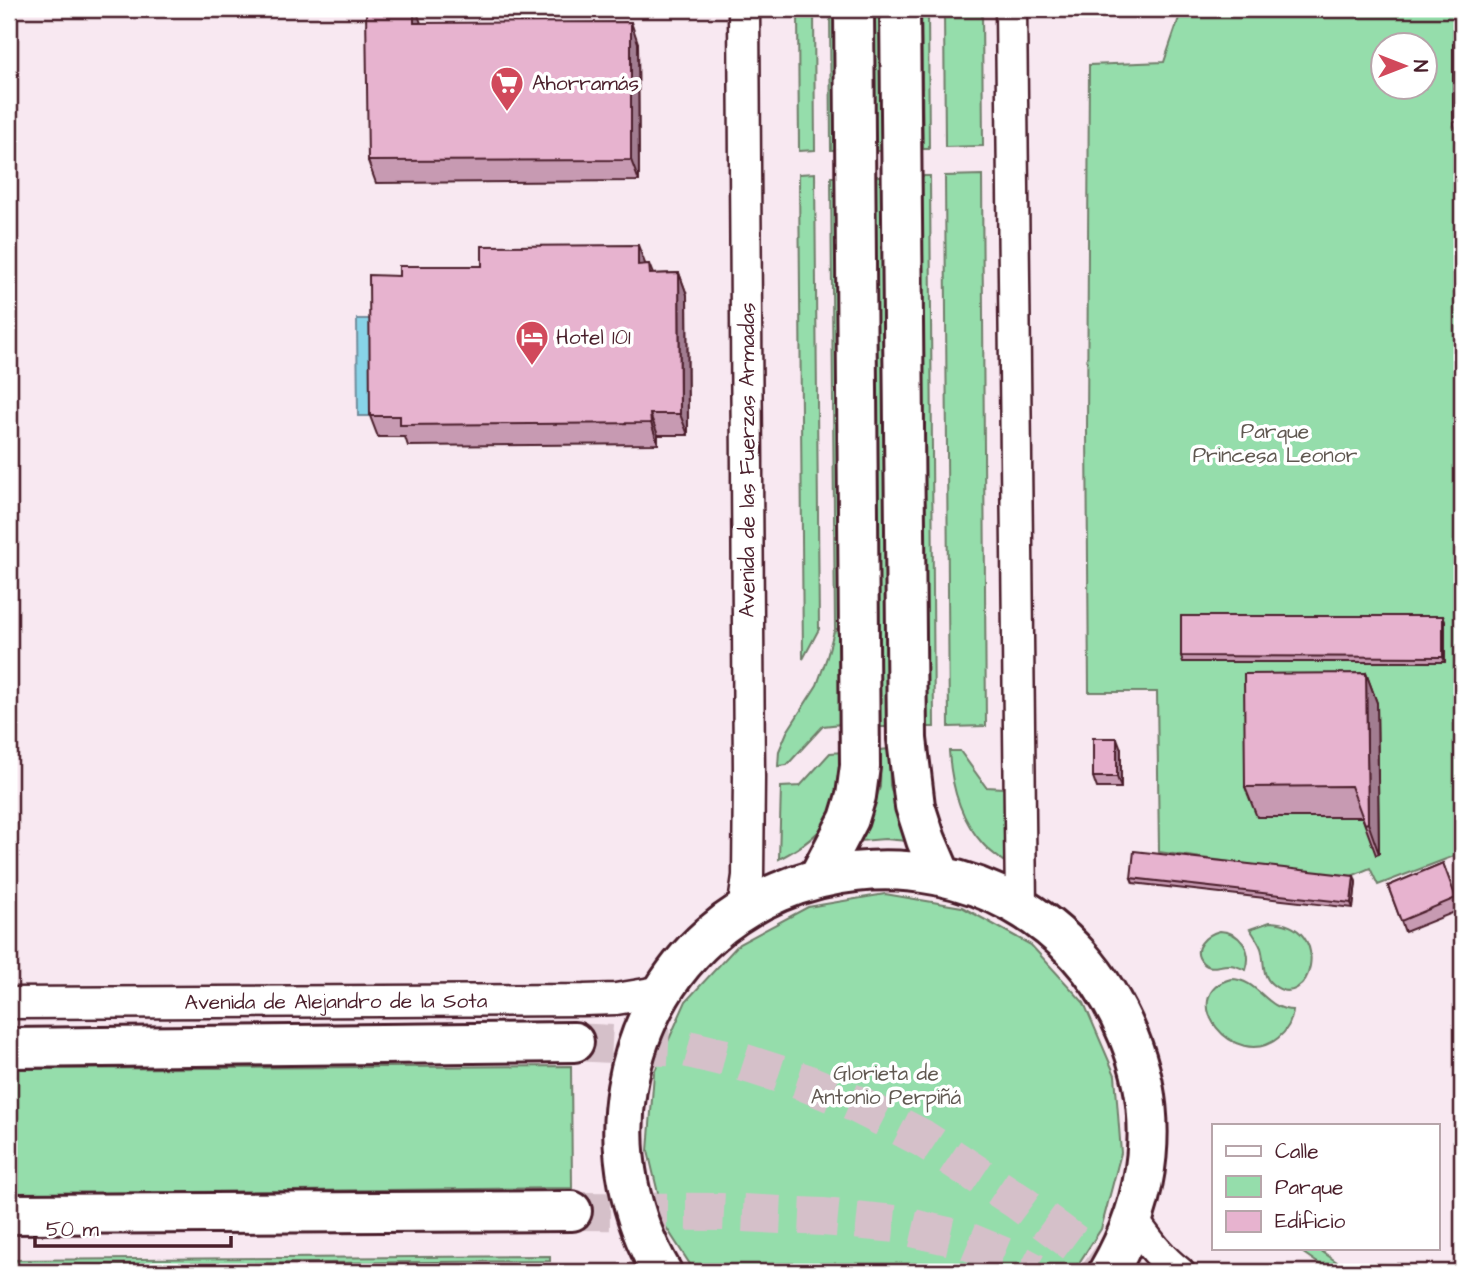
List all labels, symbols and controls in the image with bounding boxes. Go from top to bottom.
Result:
north arrow [1370,32,1440,102]
text: N [1406,60,1433,72]
supermarket icon: Ahorramás [488,64,526,113]
place label: Ahorramás [532,69,639,98]
street label: Avenida de las Fuerzas Armadas [733,303,762,617]
hotel icon: Hotel 101 [513,318,551,367]
place label: Hotel 101 [556,323,631,352]
park label: Parque Princesa Leonor [1193,417,1358,470]
street label: Avenida de Alejandro de la Sota [184,987,488,1017]
park label: Glorieta de Antonio Perpiñá [811,1059,962,1113]
legend [1212,1124,1440,1250]
text: Calle [1275,1137,1319,1166]
text: Parque [1275,1173,1343,1202]
scale bar [35,1204,231,1248]
text: Edificio [1275,1207,1345,1236]
text: 50 m [46,1215,100,1244]

